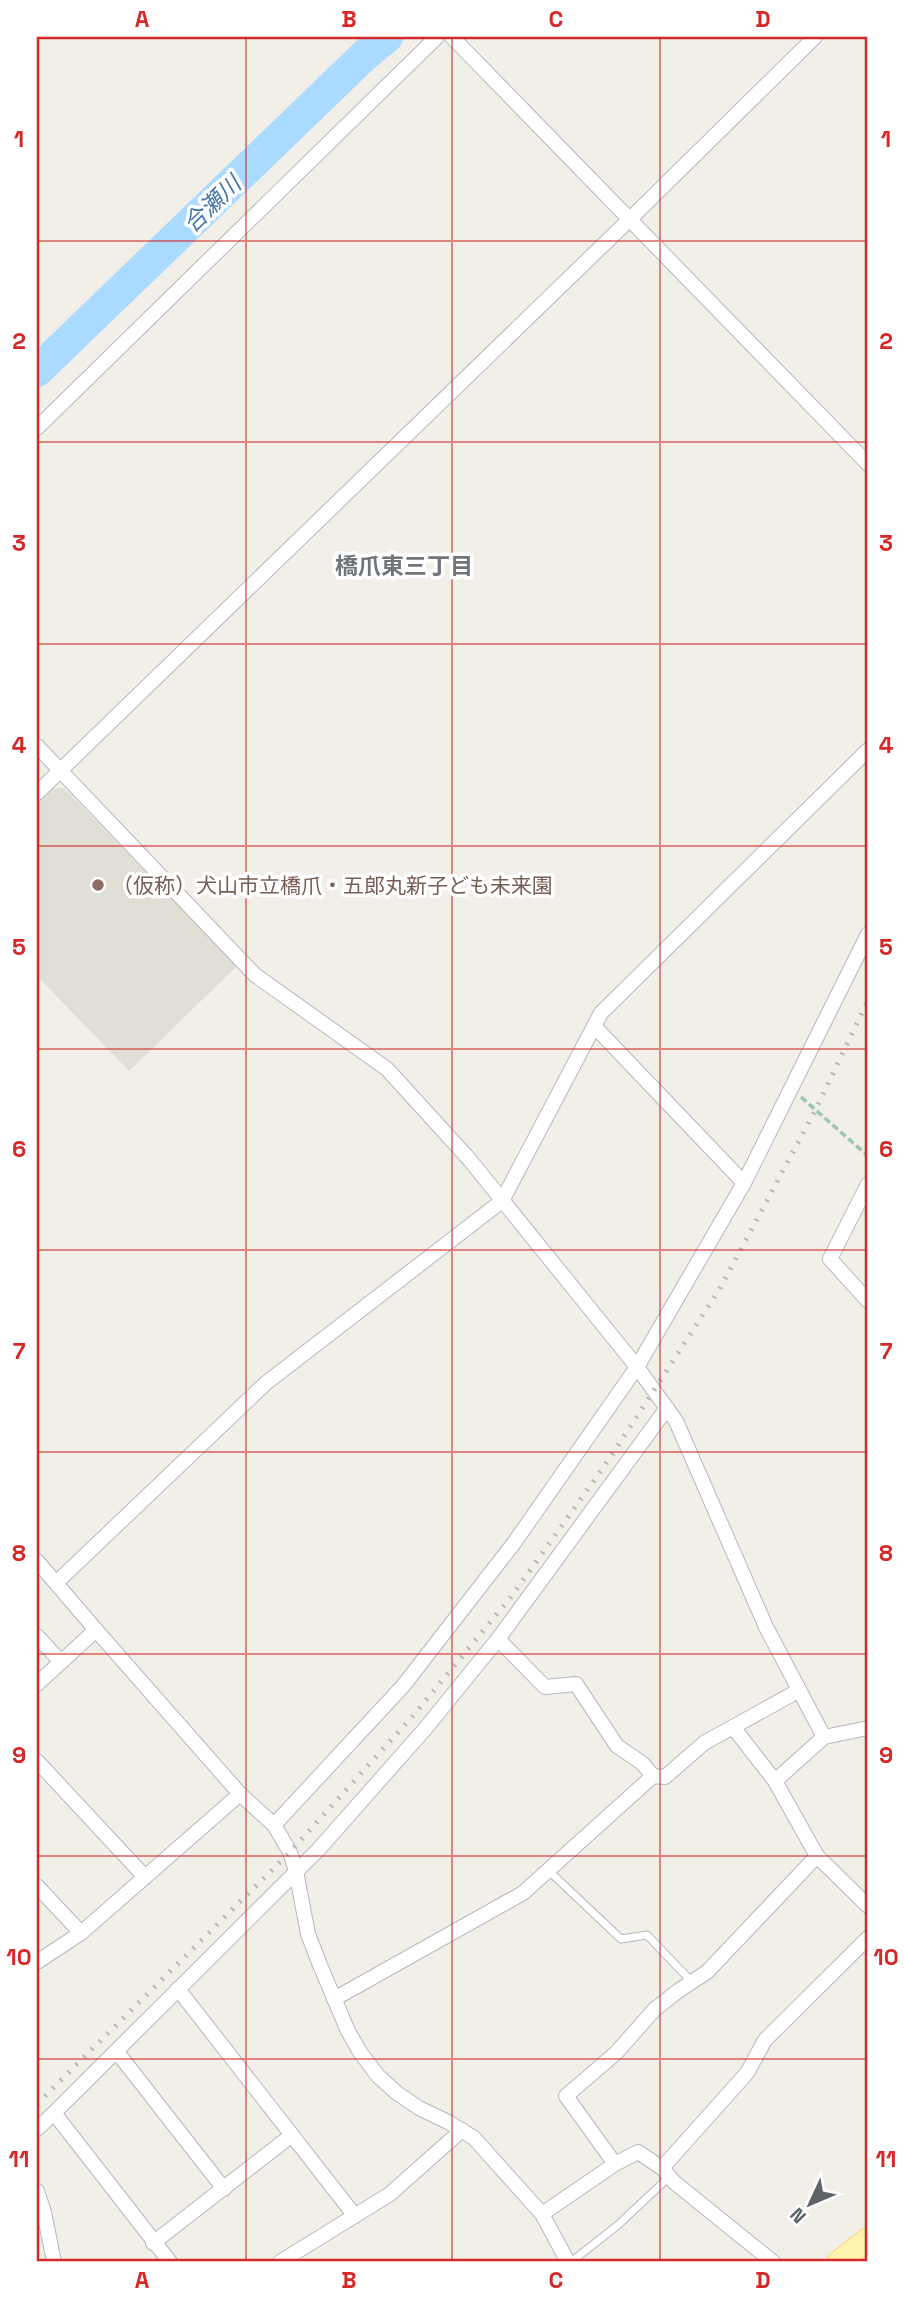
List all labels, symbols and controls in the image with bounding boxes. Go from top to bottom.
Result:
text: A [135,4,150,34]
text: B [341,4,357,34]
text: C [549,4,563,34]
text: D [755,4,771,34]
text: 1 [14,124,24,154]
text: 1 [881,124,891,154]
water label: 合瀬川 [177,167,249,239]
text: 2 [12,326,26,356]
text: 2 [879,326,893,356]
text: 3 [12,528,26,558]
text: 3 [879,528,893,558]
district label: 橋爪東三丁目 [335,551,473,581]
text: 4 [12,730,27,760]
text: 4 [879,730,894,760]
place label: （仮称）犬山市立橋爪・五郎丸新子ども未来園 [112,872,553,899]
marker: （仮称）犬山市立橋爪・五郎丸新子ども未来園 [90,877,106,893]
text: 5 [12,932,26,962]
text: 5 [879,932,893,962]
text: 6 [12,1134,26,1164]
text: 6 [879,1134,893,1164]
text: 7 [13,1336,26,1366]
text: 7 [880,1336,893,1366]
text: 8 [12,1538,26,1568]
text: 8 [879,1538,893,1568]
text: 9 [12,1740,26,1770]
text: 9 [879,1740,893,1770]
text: 10 [6,1942,32,1972]
text: 10 [873,1942,899,1972]
text: 11 [9,2144,29,2174]
text: 11 [876,2144,896,2174]
north arrow [776,2170,846,2240]
text: N [785,2202,812,2229]
text: A [135,2265,150,2295]
text: B [341,2265,357,2295]
text: C [549,2265,563,2295]
text: D [755,2265,771,2295]

